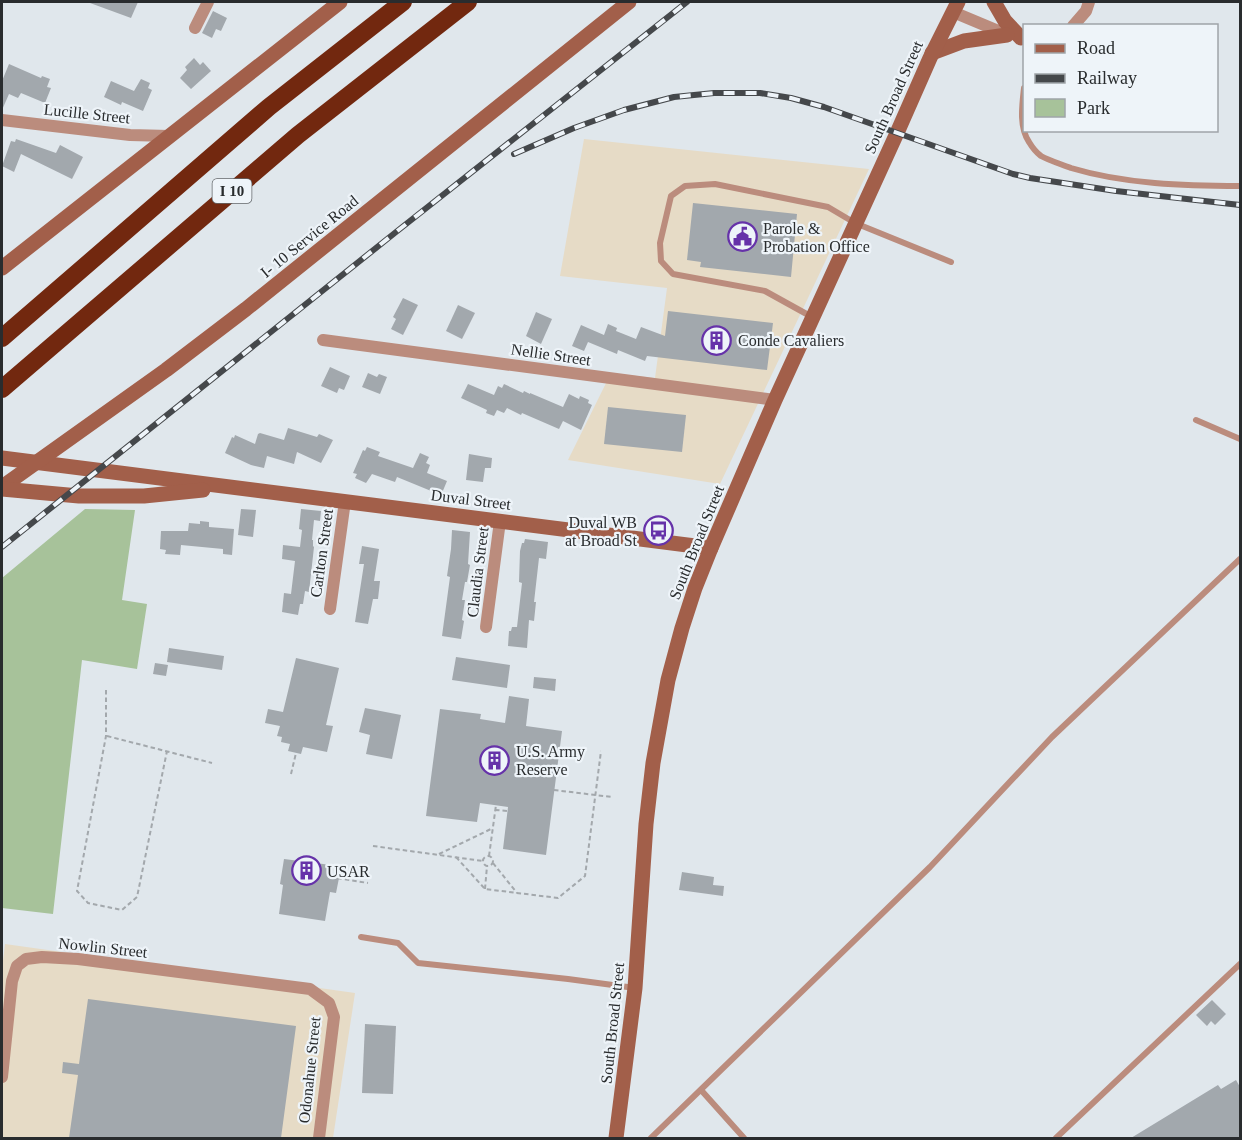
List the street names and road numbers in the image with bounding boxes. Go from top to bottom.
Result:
street label: South Broad Street [861,38,926,156]
street label: Lucille Street [43,101,131,127]
road number: I 10 [212,179,252,203]
street label: I- 10 Service Road [257,192,361,281]
street label: Nellie Street [510,340,592,369]
street label: South Broad Street [666,482,727,602]
street label: Duval Street [430,486,512,513]
street label: Carlton Street [307,507,336,598]
street label: Claudia Street [464,525,492,618]
street label: Nowlin Street [58,934,149,961]
street label: South Broad Street [598,961,627,1084]
street label: Odonahue Street [295,1015,324,1124]

